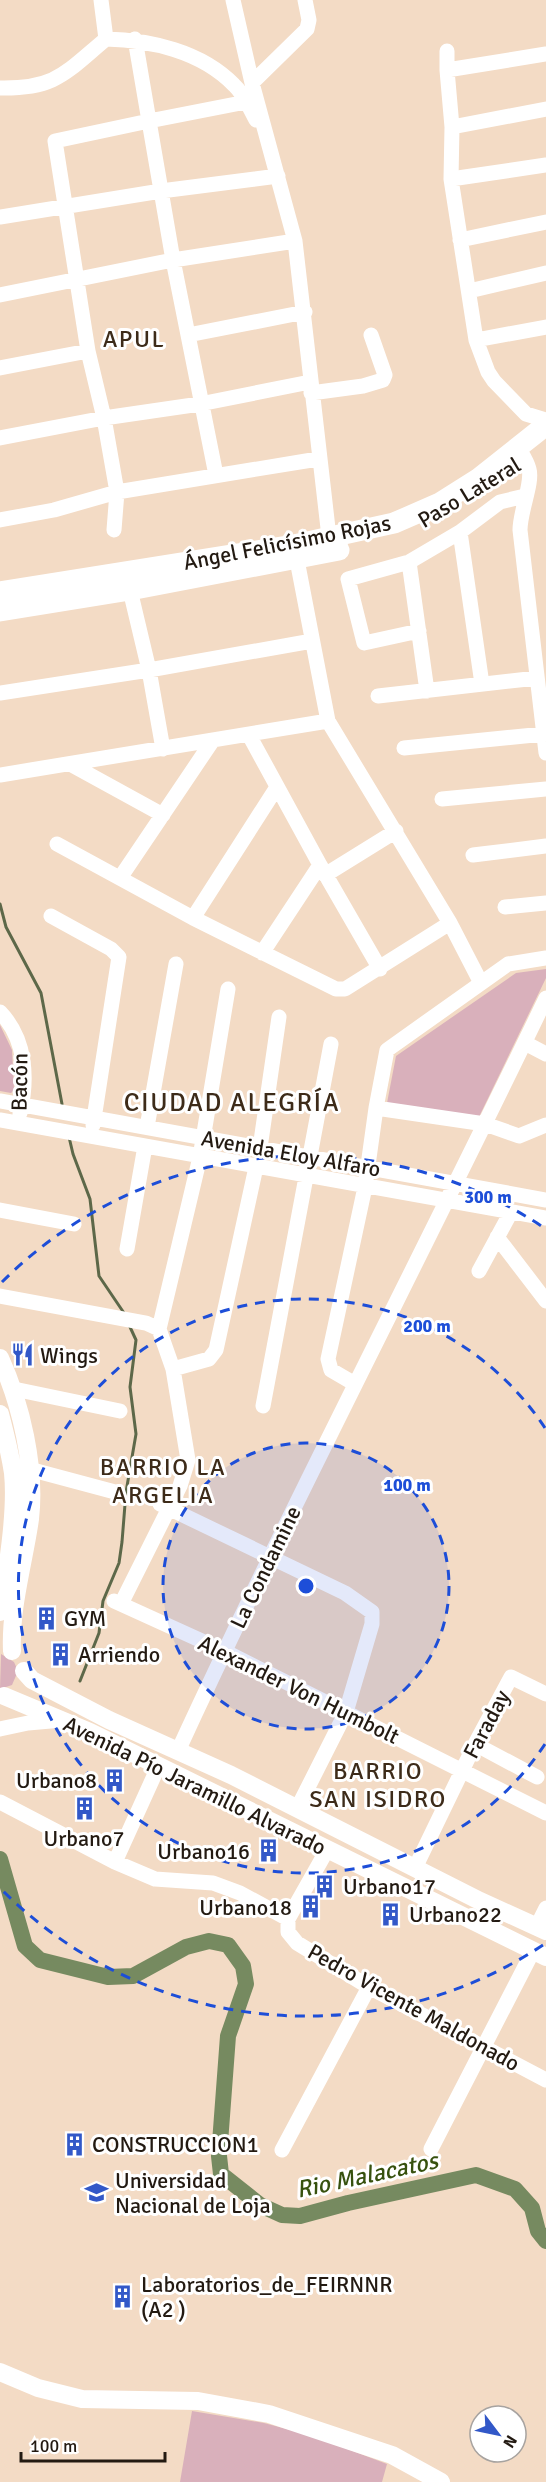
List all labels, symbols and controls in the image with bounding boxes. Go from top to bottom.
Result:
district label: APUL [103,324,165,354]
street label: Paso Lateral [413,451,526,534]
street label: Ángel Felicísimo Rojas [181,509,393,576]
street label: Bacón [5,1053,34,1111]
district label: CIUDAD ALEGRÍA [124,1087,340,1119]
street label: Avenida Eloy Alfaro [199,1124,383,1183]
text: 300 m [464,1186,512,1208]
text: 200 m [403,1315,451,1337]
restaurant icon: Wings [9,1342,35,1368]
place label: Wings [40,1342,98,1369]
district label: BARRIO LA ARGELIA [100,1452,226,1510]
text: 100 m [383,1474,431,1496]
street label: La Condamine [224,1501,307,1633]
centre of rings [296,1576,316,1596]
building icon: GYM [33,1605,59,1631]
place label: GYM [64,1605,106,1632]
street label: Alexander Von Humbolt [194,1629,404,1750]
building icon: Arriendo [47,1641,73,1667]
place label: Arriendo [78,1641,160,1668]
street label: Faraday [457,1685,516,1763]
street label: Avenida Pío Jaramillo Alvarado [59,1710,330,1861]
district label: BARRIO SAN ISIDRO [309,1756,447,1814]
place label: Urbano8 [16,1767,97,1794]
building icon: Urbano8 [102,1767,128,1793]
building icon: Urbano7 [71,1796,97,1822]
place label: Urbano7 [44,1825,124,1852]
place label: Urbano16 [157,1838,250,1865]
building icon: Urbano16 [255,1838,281,1864]
building icon: Urbano17 [312,1873,338,1899]
place label: Urbano17 [343,1873,436,1900]
place label: Urbano18 [199,1894,292,1921]
building icon: Urbano18 [297,1894,323,1920]
building icon: Urbano22 [378,1901,404,1927]
place label: Urbano22 [409,1901,502,1928]
street label: Pedro Vicente Maldonado [303,1938,524,2077]
building icon: CONSTRUCCION1 [61,2131,87,2157]
place label: CONSTRUCCION1 [92,2131,259,2158]
water label: Rio Malacatos [294,2145,443,2205]
place label: Universidad Nacional de Loja [115,2167,271,2219]
school or university icon: Universidad Nacional de Loja [84,2180,110,2206]
place label: Laboratorios_de_FEIRNNR (A2 ) [141,2271,392,2323]
building icon: Laboratorios_de_FEIRNNR (A2 ) [110,2284,136,2310]
north arrow [468,2404,528,2464]
scale bar [21,2425,165,2463]
text: N [498,2431,521,2451]
text: 100 m [30,2435,77,2457]

